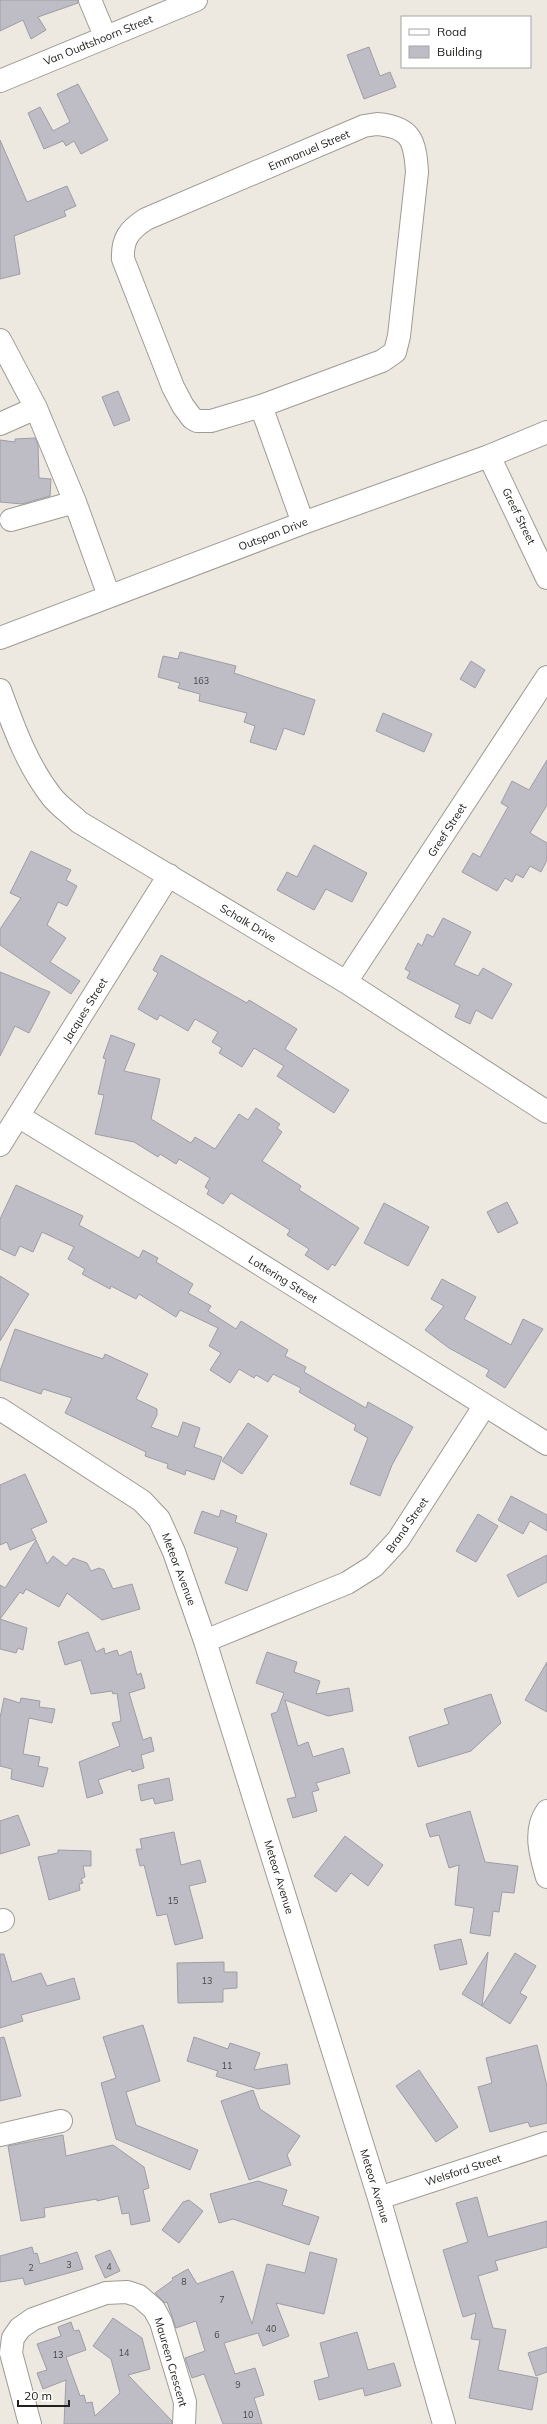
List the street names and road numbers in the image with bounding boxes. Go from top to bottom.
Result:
street label: Van Oudtshoorn Street [41,12,155,68]
street label: Emmanuel Street [266,126,352,173]
street label: Greef Street [499,486,539,547]
street label: Outspan Drive [236,514,310,554]
street label: Greef Street [425,801,470,859]
street label: Schalk Drive [217,901,279,945]
street label: Jacques Street [60,975,110,1045]
street label: Lottering Street [246,1252,320,1306]
street label: Brand Street [383,1495,431,1555]
street label: Meteor Avenue [159,1531,199,1607]
street label: Meteor Avenue [261,1838,297,1916]
street label: Meteor Avenue [357,2147,393,2225]
street label: Welsford Street [423,2151,503,2189]
street label: Maureen Crescent [152,2316,190,2408]

